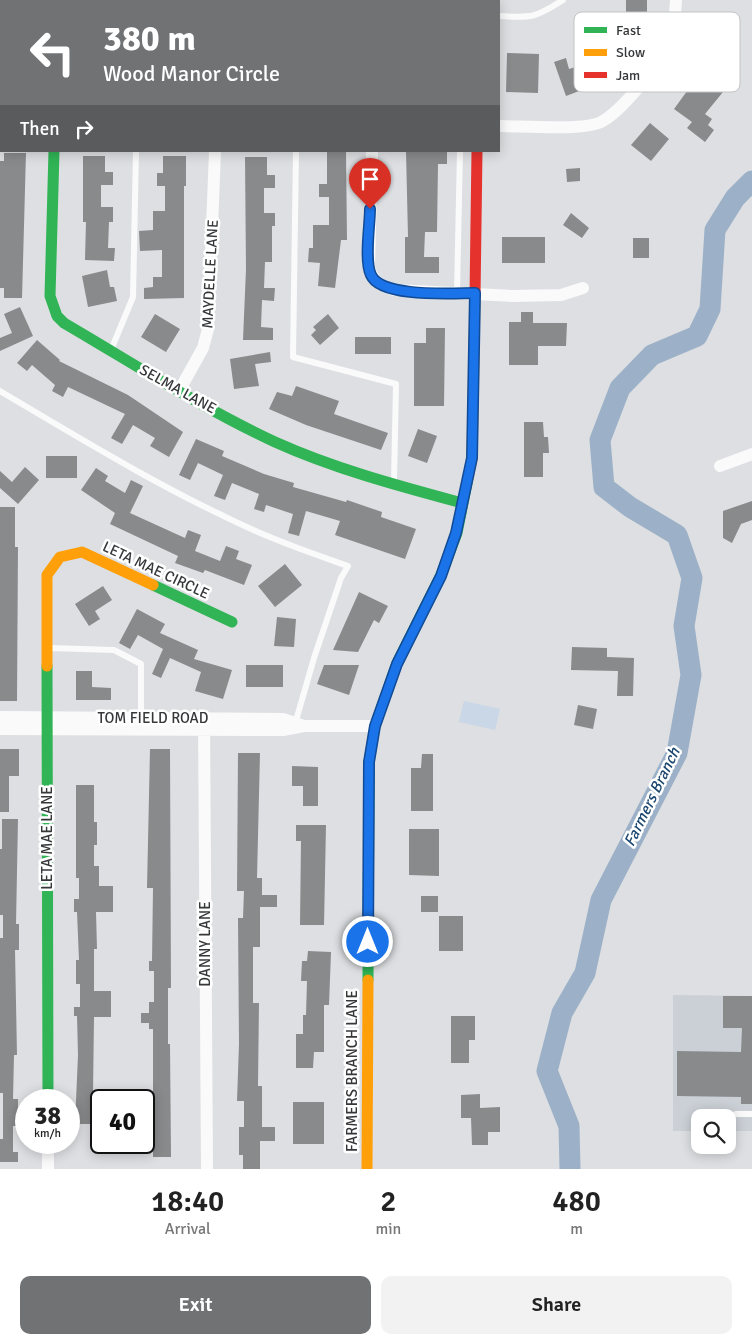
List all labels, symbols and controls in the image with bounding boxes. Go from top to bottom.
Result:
legend [574,12,740,92]
text: 380 m [103,17,196,60]
icon: left [20,20,85,85]
text: Fast [616,22,641,39]
text: Slow [616,44,645,61]
text: Wood Manor Circle [103,60,280,87]
text: Jam [616,67,640,84]
icon: right [70,115,98,143]
text: Then [20,117,60,141]
pin [349,158,391,209]
icon: arrive [356,165,384,193]
street label: MAYDELLE LANE [198,219,222,329]
street label: SELMA LANE [137,361,219,417]
street label: LETA MAE CIRCLE [100,537,212,603]
street label: TOM FIELD ROAD [97,709,209,727]
water label: Farmers Branch [619,743,685,850]
street label: LETA MAE LANE [38,786,56,890]
street label: DANNY LANE [196,901,214,987]
position arrow [341,915,393,967]
street label: FARMERS BRANCH LANE [343,990,361,1152]
speed limit sign: 40 [90,1089,155,1154]
text: 38 [34,1100,61,1131]
map controls [691,1109,736,1154]
button: search [691,1109,736,1154]
text: km/h [34,1126,61,1141]
text: 18:40 [151,1183,224,1220]
text: 2 [380,1183,396,1220]
text: 480 [552,1183,601,1220]
text: Arrival [165,1219,211,1239]
text: min [375,1219,401,1239]
text: m [570,1219,583,1239]
button: Exit [20,1276,371,1334]
button: Share [381,1276,732,1334]

